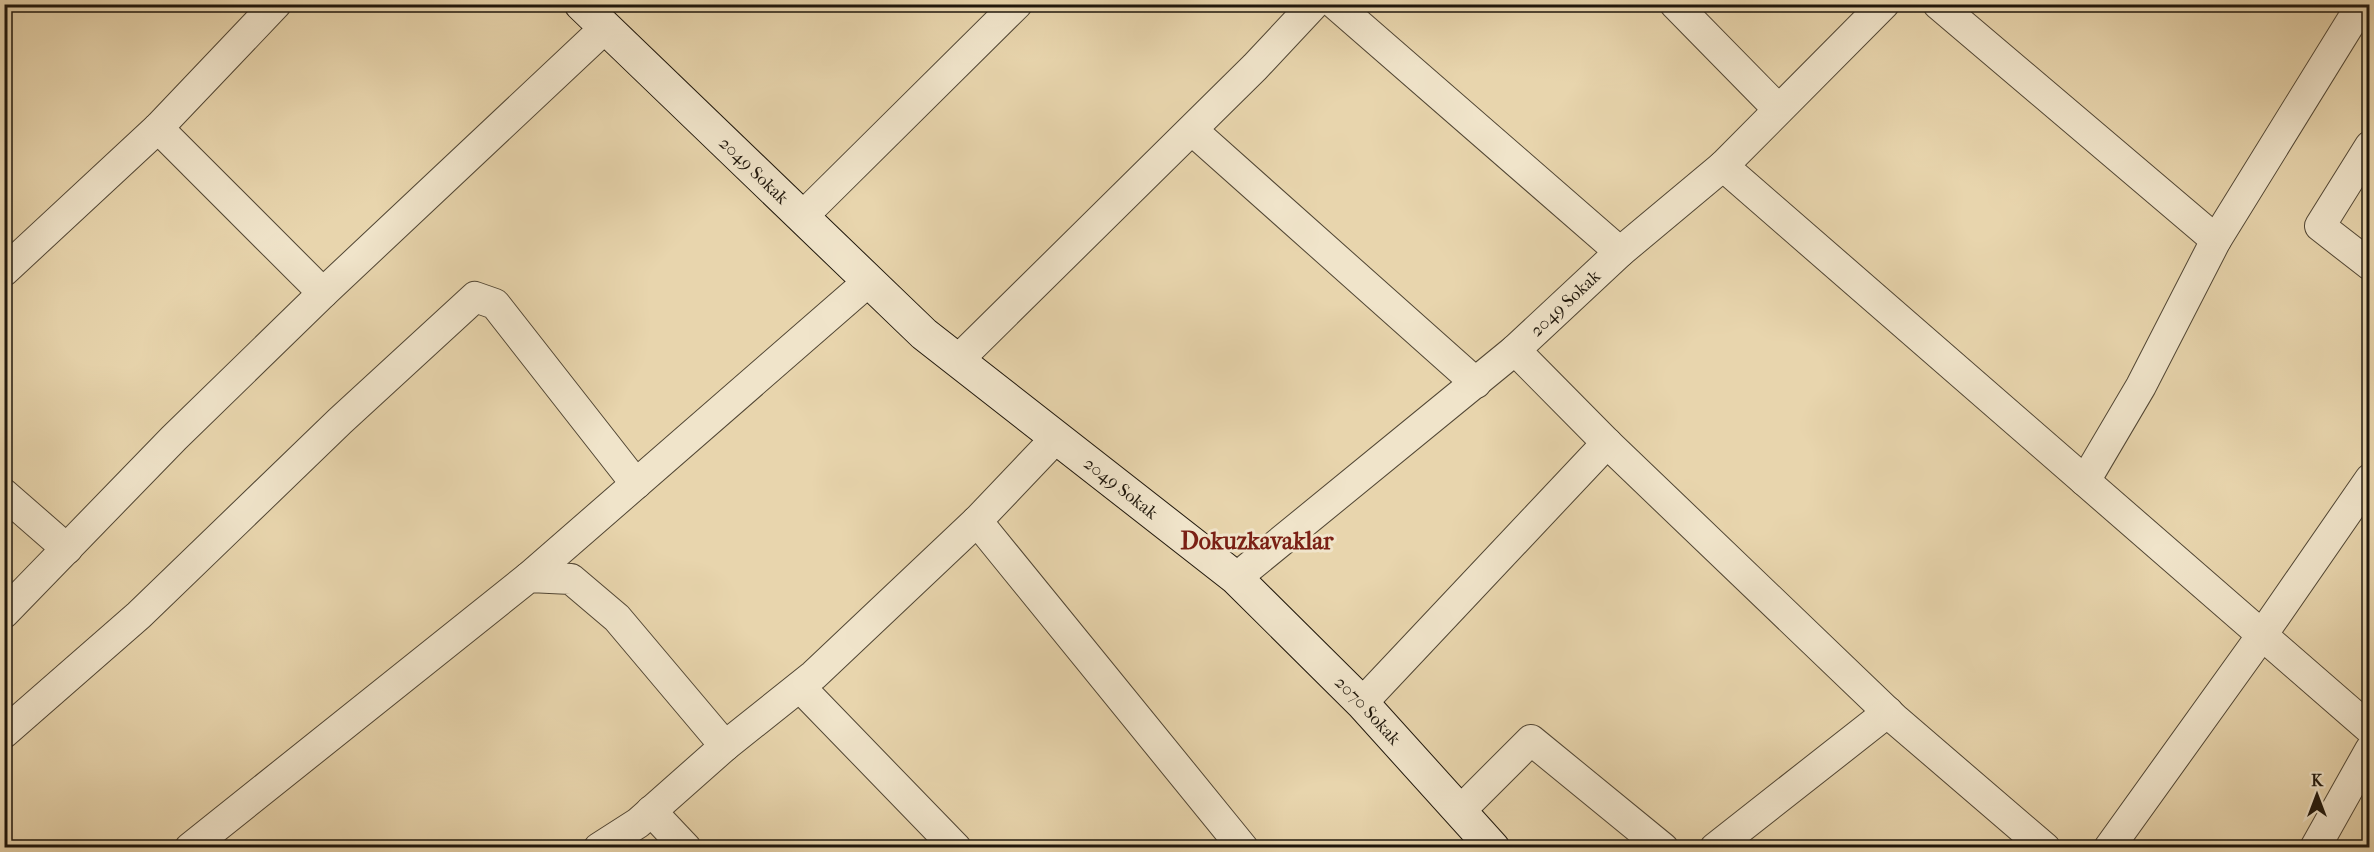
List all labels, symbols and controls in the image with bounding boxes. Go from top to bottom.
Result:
street label: 2049 Sokak [715,132,793,209]
street label: 2049 Sokak [1526,265,1605,341]
street label: 2049 Sokak [1080,453,1163,524]
district label: Dokuzkavaklar [1180,527,1334,555]
street label: 2070 Sokak [1331,672,1406,750]
north arrow [2287,765,2347,825]
text: K [2311,771,2324,790]

